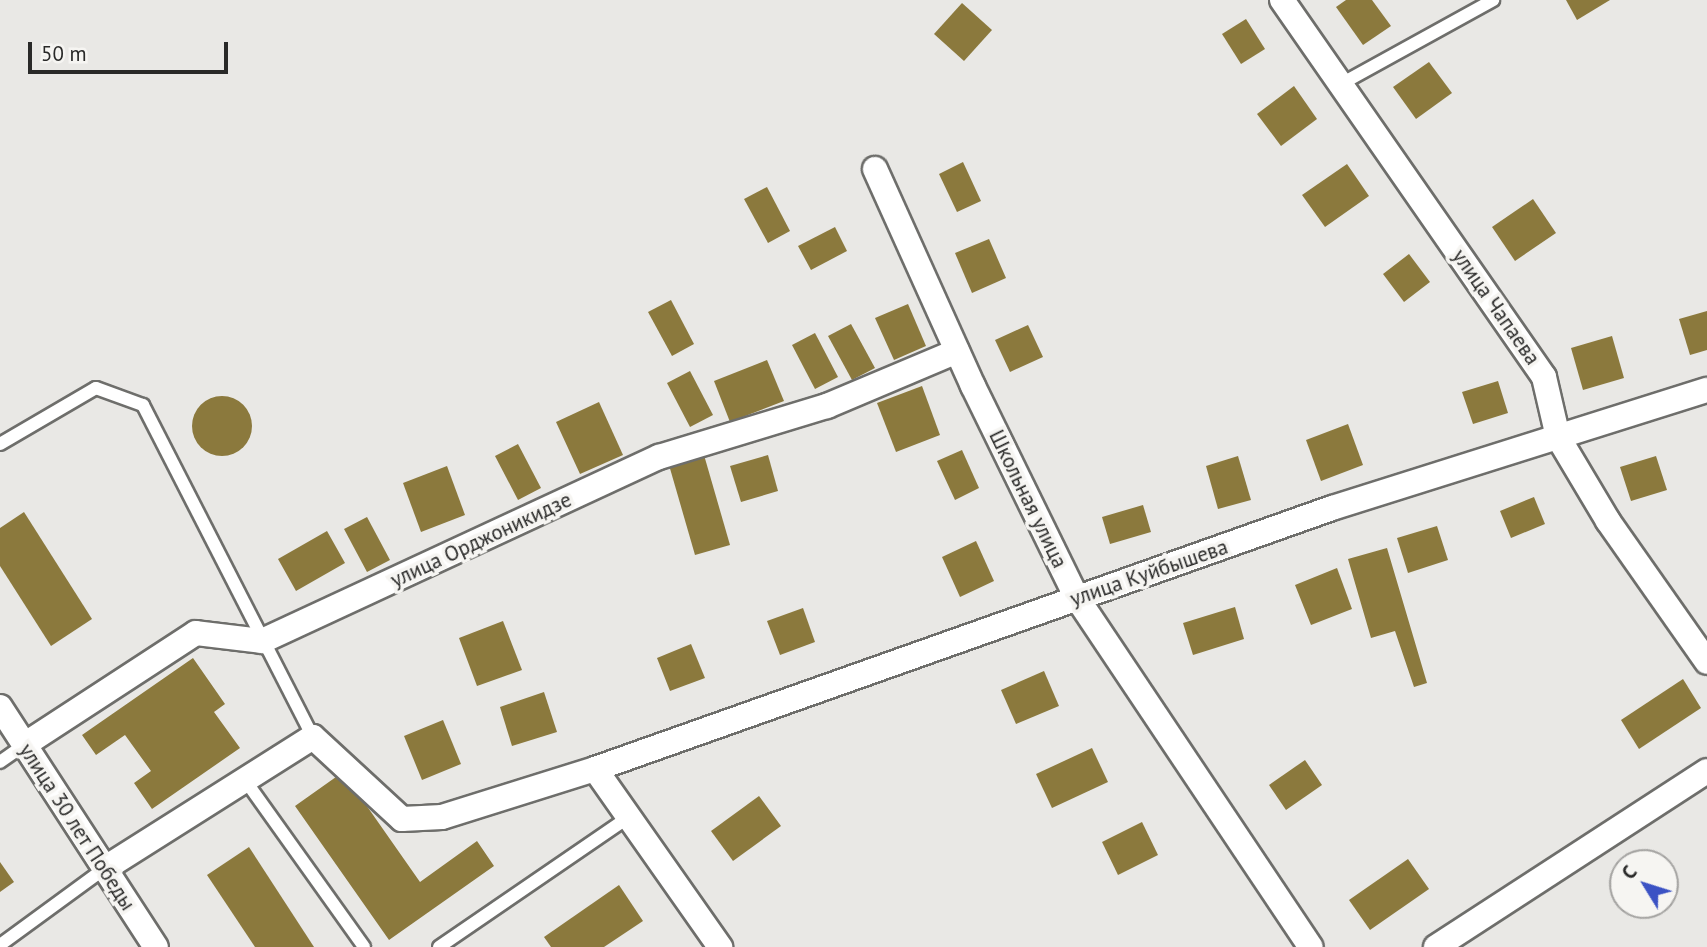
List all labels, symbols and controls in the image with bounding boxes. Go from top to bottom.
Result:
scale bar [32,28,231,72]
text: 50 m [41,40,87,67]
street label: улица Чапаева [1447,244,1545,370]
street label: Школьная улица [984,426,1072,572]
street label: улица Орджоникидзе [387,487,575,593]
street label: улица Куйбышева [1067,534,1231,612]
street label: улица 30 лет Победы [13,739,141,915]
north arrow [1609,849,1679,919]
text: С [1616,861,1642,884]

